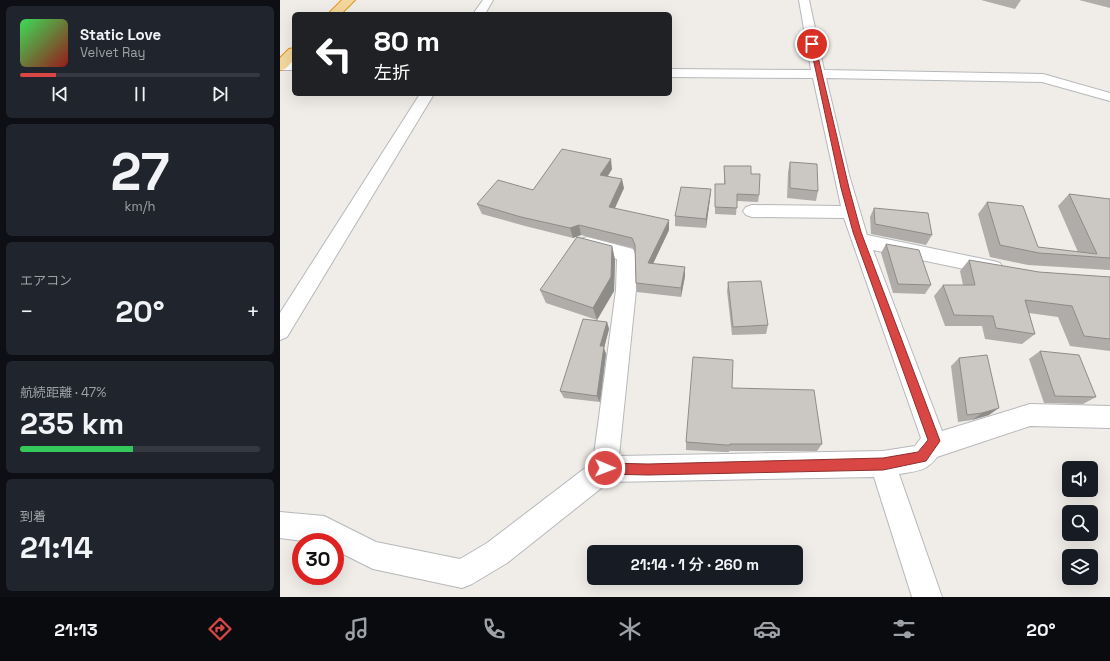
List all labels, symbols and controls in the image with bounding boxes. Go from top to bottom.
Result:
text: 80 m [374,23,440,59]
text: Static Love [80,25,161,44]
pin [795,27,829,61]
icon: left [308,28,360,80]
icon: arrive [801,33,823,55]
text: Velvet Ray [80,44,145,61]
text: 左折 [374,61,410,84]
icon: previous [49,83,71,105]
icon: pause [129,83,151,105]
icon: next [209,83,231,105]
text: 27 [110,139,170,205]
text: km/h [125,198,155,215]
text: エアコン [20,272,72,289]
text: 20° [115,292,165,331]
text: − [20,297,34,325]
text: + [246,297,260,325]
text: 航続距離 · 47% [20,384,106,401]
text: 235 km [20,404,124,443]
position arrow [584,447,626,489]
map controls [1062,461,1098,585]
button: sound [1062,461,1098,497]
button: search [1062,505,1098,541]
text: 到着 [20,508,46,525]
text: 21:14 [20,528,93,567]
speed limit sign: 30 [292,533,344,585]
button: layers [1062,549,1098,585]
text: 21:14 · 1 分 · 260 m [631,555,759,574]
icon: directions [206,615,234,643]
icon: music [343,615,371,643]
icon: phone [480,615,508,643]
icon: climate [616,615,644,643]
icon: car [753,615,781,643]
icon: filters [890,615,918,643]
text: 21:13 [54,618,98,641]
text: 20° [1026,618,1056,641]

